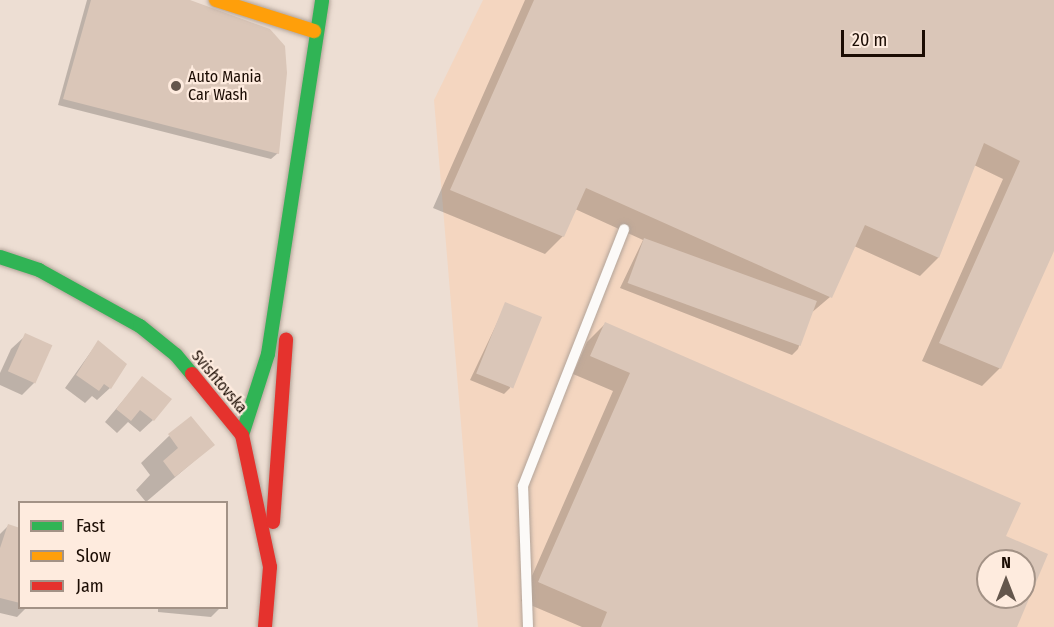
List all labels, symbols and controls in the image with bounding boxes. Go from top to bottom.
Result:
scale bar [844,18,928,56]
text: 20 m [852,29,887,51]
place label: Auto Mania Car Wash [188,67,261,105]
marker: Auto Mania Car Wash [169,79,183,93]
street label: Svishtovska [187,347,251,417]
legend [18,501,228,609]
text: Fast [76,515,105,537]
text: Slow [76,545,111,567]
north arrow [976,549,1036,609]
text: N [1001,553,1011,572]
text: Jam [76,575,104,597]

